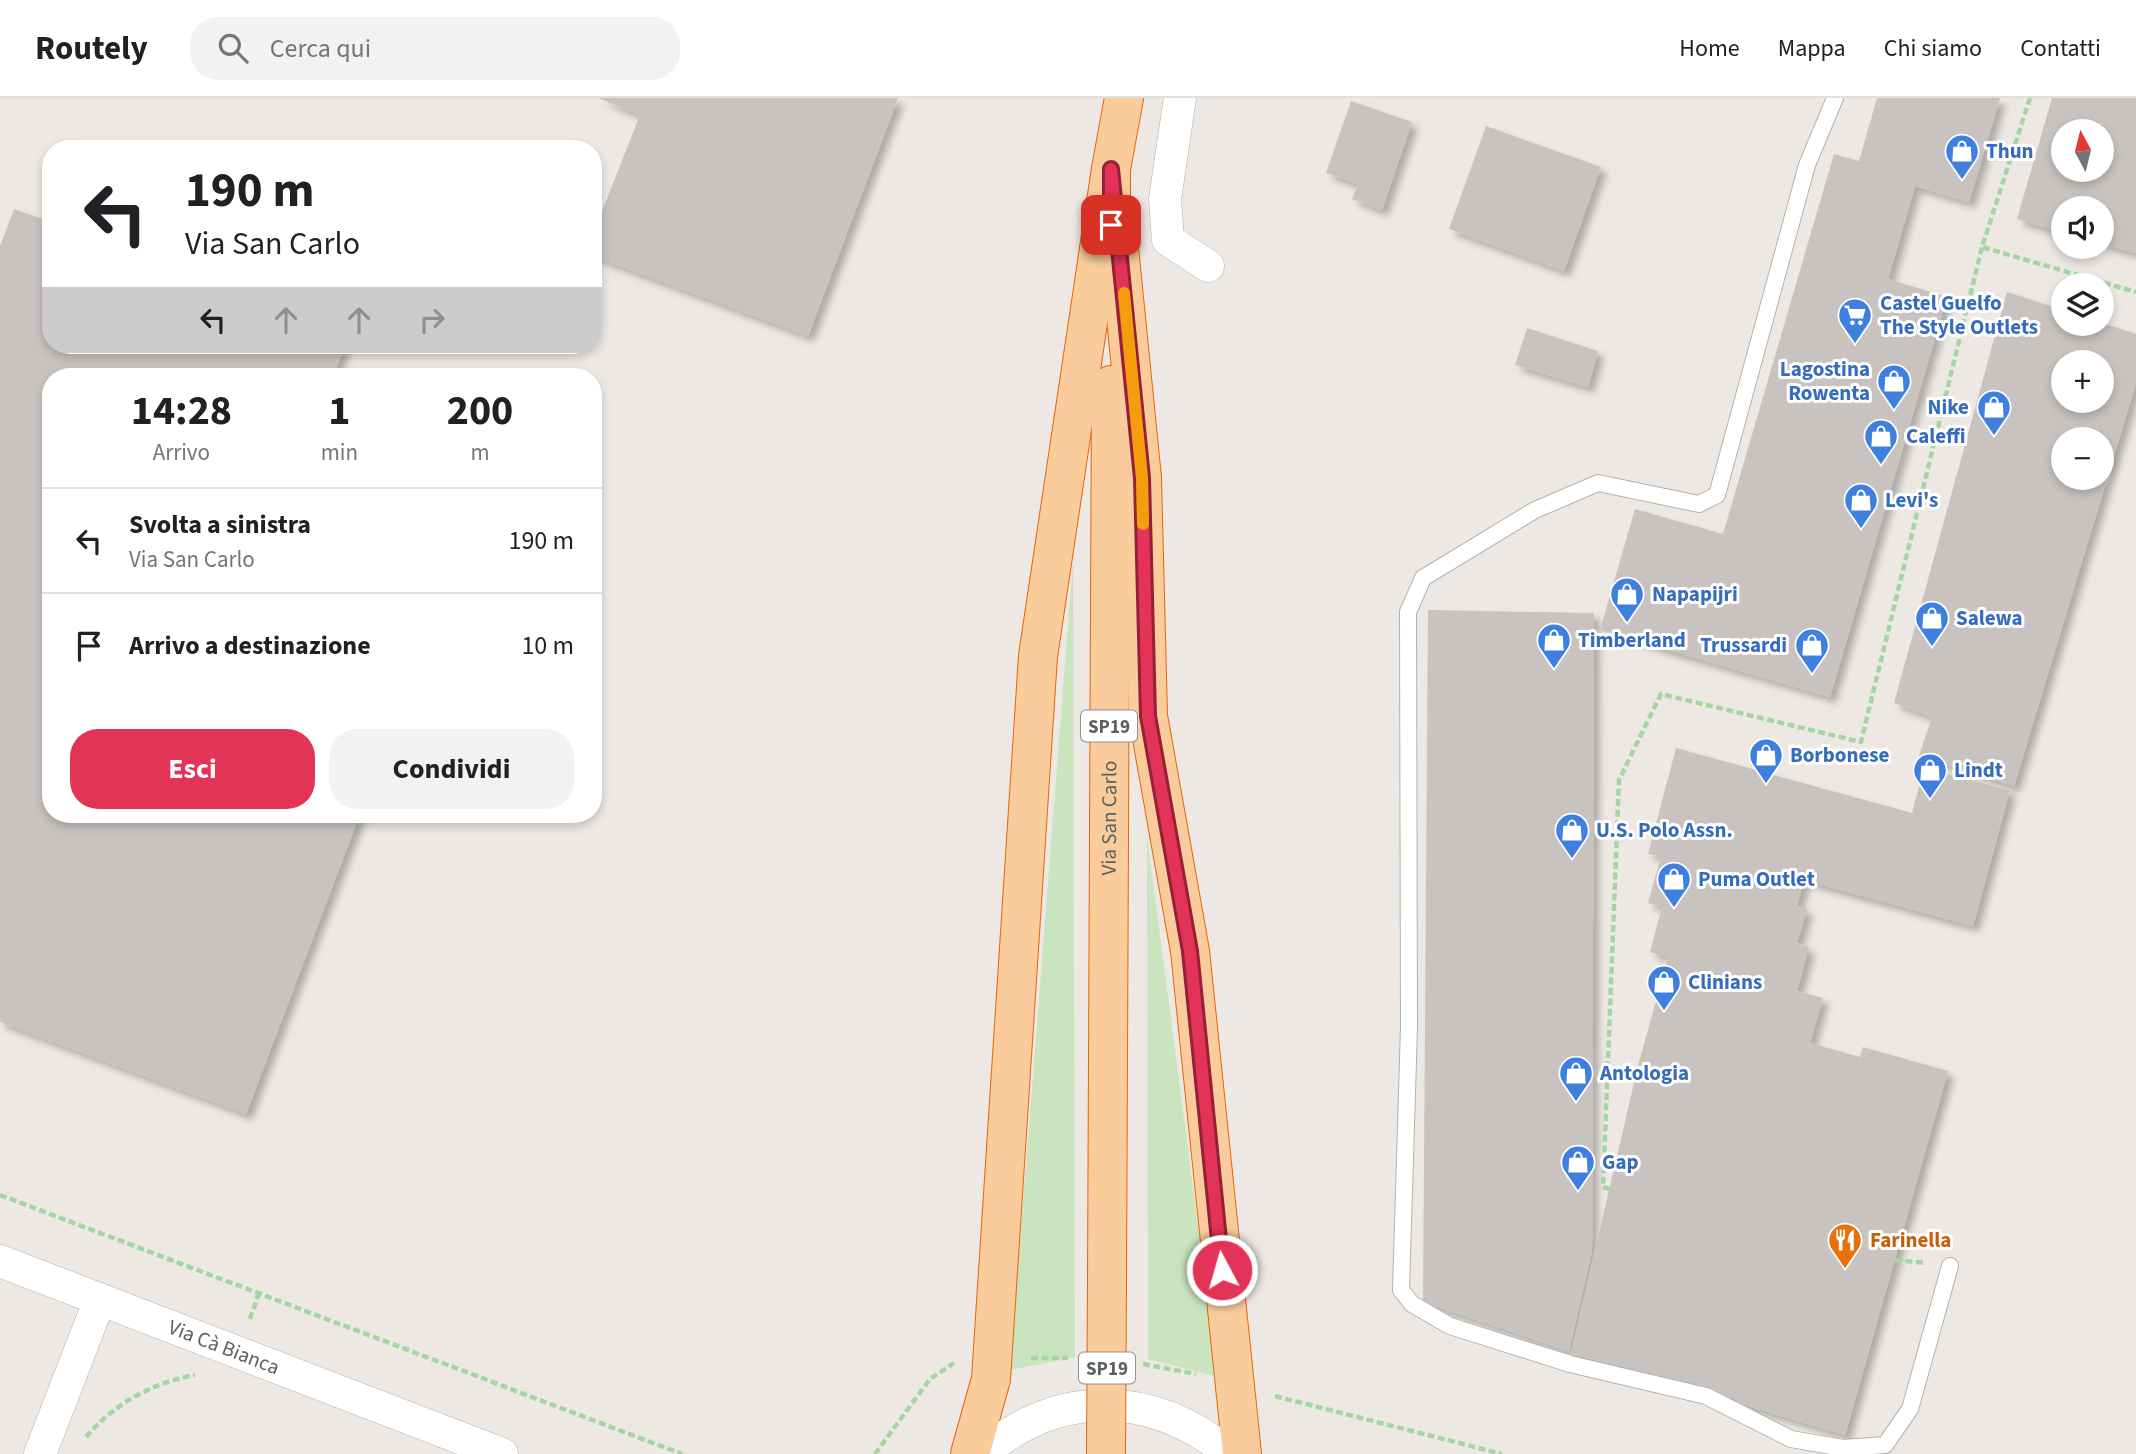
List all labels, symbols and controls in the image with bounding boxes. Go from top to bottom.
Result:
search box [190,17,680,80]
text: Routely [35,25,148,72]
icon: search [214,29,252,67]
text: Cerca qui [270,30,371,67]
text: Home [1679,31,1740,66]
text: Mappa [1778,31,1846,66]
text: Chi siamo [1884,31,1982,66]
text: Contatti [2020,31,2101,66]
north arrow [2051,119,2114,182]
map controls [2051,119,2114,490]
shop icon: Thun [1943,132,1981,181]
place label: Thun [1986,136,2034,166]
text: 190 m [185,156,314,226]
icon: left [70,168,161,259]
pin [1081,195,1141,255]
button: sound [2051,196,2114,259]
icon: arrive [1092,206,1130,244]
text: Via San Carlo [185,221,360,267]
button: layers [2051,273,2114,336]
place label: Castel Guelfo The Style Outlets [1880,288,2038,342]
supermarket icon: Castel Guelfo The Style Outlets [1836,296,1874,345]
icon: left [194,301,232,339]
icon: ahead [267,301,305,339]
icon: ahead [340,301,378,339]
icon: right [413,301,451,339]
button: + [2051,350,2114,413]
place label: Lagostina Rowenta [1780,354,1870,408]
shop icon: Lagostina Rowenta [1875,362,1913,411]
text: 14:28 [131,381,232,441]
text: 1 [328,381,350,441]
text: 200 [447,381,513,441]
shop icon: Nike [1975,388,2013,437]
place label: Nike [1927,392,1969,422]
shop icon: Caleffi [1862,417,1900,466]
place label: Caleffi [1906,421,1966,451]
button: − [2051,427,2114,490]
text: Arrivo [153,436,210,469]
text: min [321,436,358,469]
text: m [470,436,490,469]
shop icon: Levi's [1842,481,1880,530]
place label: Levi's [1885,485,1938,515]
text: Svolta a sinistra [129,506,311,543]
icon: left [70,522,108,560]
text: 190 m [508,522,574,559]
text: Via San Carlo [129,543,255,576]
shop icon: Napapijri [1608,575,1646,624]
place label: Napapijri [1652,579,1738,609]
shop icon: Salewa [1913,599,1951,648]
place label: Salewa [1956,603,2023,633]
shop icon: Timberland [1535,621,1573,670]
place label: Timberland [1578,625,1686,655]
shop icon: Trussardi [1793,626,1831,675]
icon: arrive [70,627,108,665]
text: Arrivo a destinazione [129,627,371,664]
text: 10 m [521,627,574,664]
place label: Trussardi [1700,630,1787,660]
road number: SP19 [1081,710,1137,741]
button: Esci [70,729,315,809]
button: Condividi [329,729,574,809]
shop icon: Borbonese [1747,736,1785,785]
place label: Borbonese [1790,740,1890,770]
shop icon: Lindt [1911,751,1949,800]
place label: Lindt [1954,755,2003,785]
street label: Via San Carlo [1094,760,1124,876]
shop icon: U.S. Polo Assn. [1553,811,1591,860]
place label: U.S. Polo Assn. [1596,815,1733,845]
shop icon: Puma Outlet [1655,860,1693,909]
place label: Puma Outlet [1698,864,1815,894]
shop icon: Clinians [1645,963,1683,1012]
place label: Clinians [1688,967,1762,997]
shop icon: Antologia [1557,1054,1595,1103]
place label: Antologia [1599,1058,1689,1088]
shop icon: Gap [1559,1143,1597,1192]
place label: Gap [1602,1147,1639,1177]
restaurant icon: Farinella [1826,1221,1864,1270]
place label: Farinella [1870,1225,1951,1255]
position arrow [1185,1233,1259,1307]
street label: Via Cà Bianca [164,1312,284,1382]
road number: SP19 [1079,1352,1135,1384]

